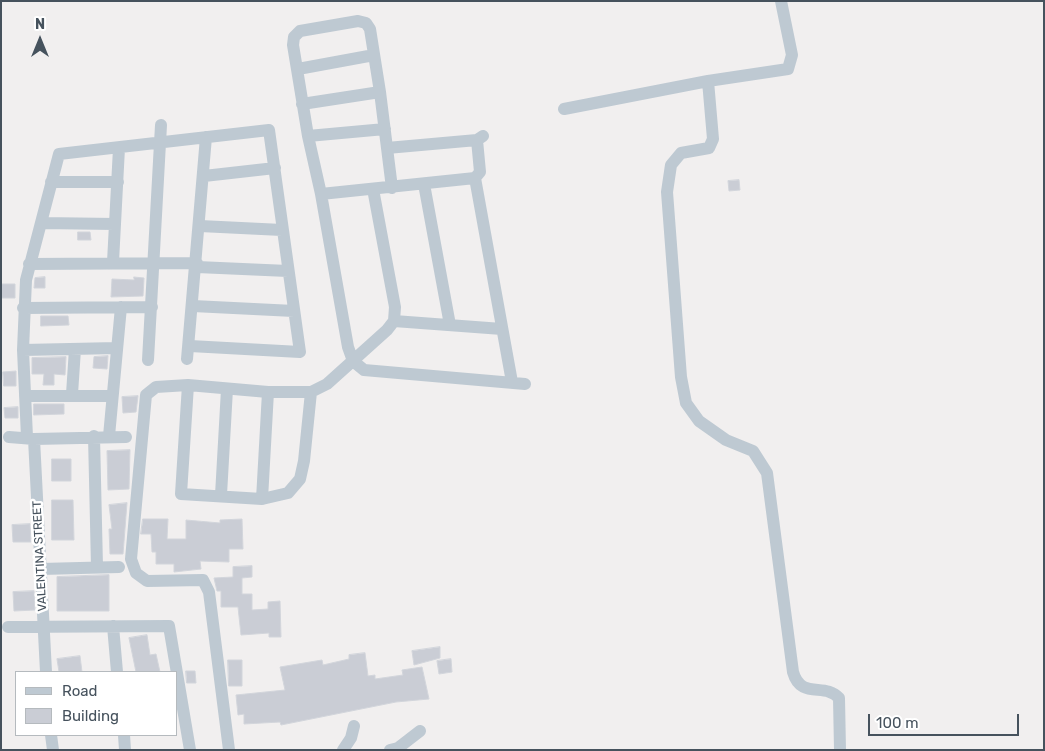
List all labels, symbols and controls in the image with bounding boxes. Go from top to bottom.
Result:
north arrow [15,15,65,65]
text: N [35,16,45,33]
street label: VALENTINA STREET [30,500,50,612]
legend [15,671,178,736]
text: Road [62,682,98,700]
scale bar [870,704,1021,736]
text: Building [62,707,119,725]
text: 100 m [876,714,918,732]

